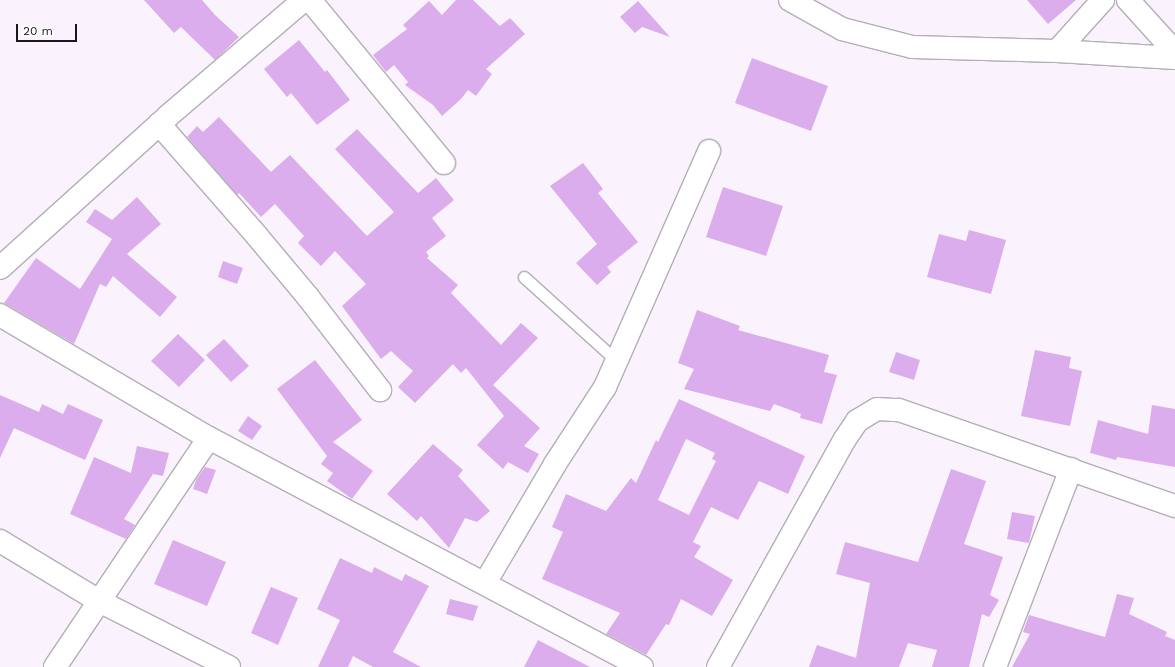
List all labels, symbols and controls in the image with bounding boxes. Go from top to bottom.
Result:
scale bar [18,16,79,42]
text: 20 m [23,24,53,38]

